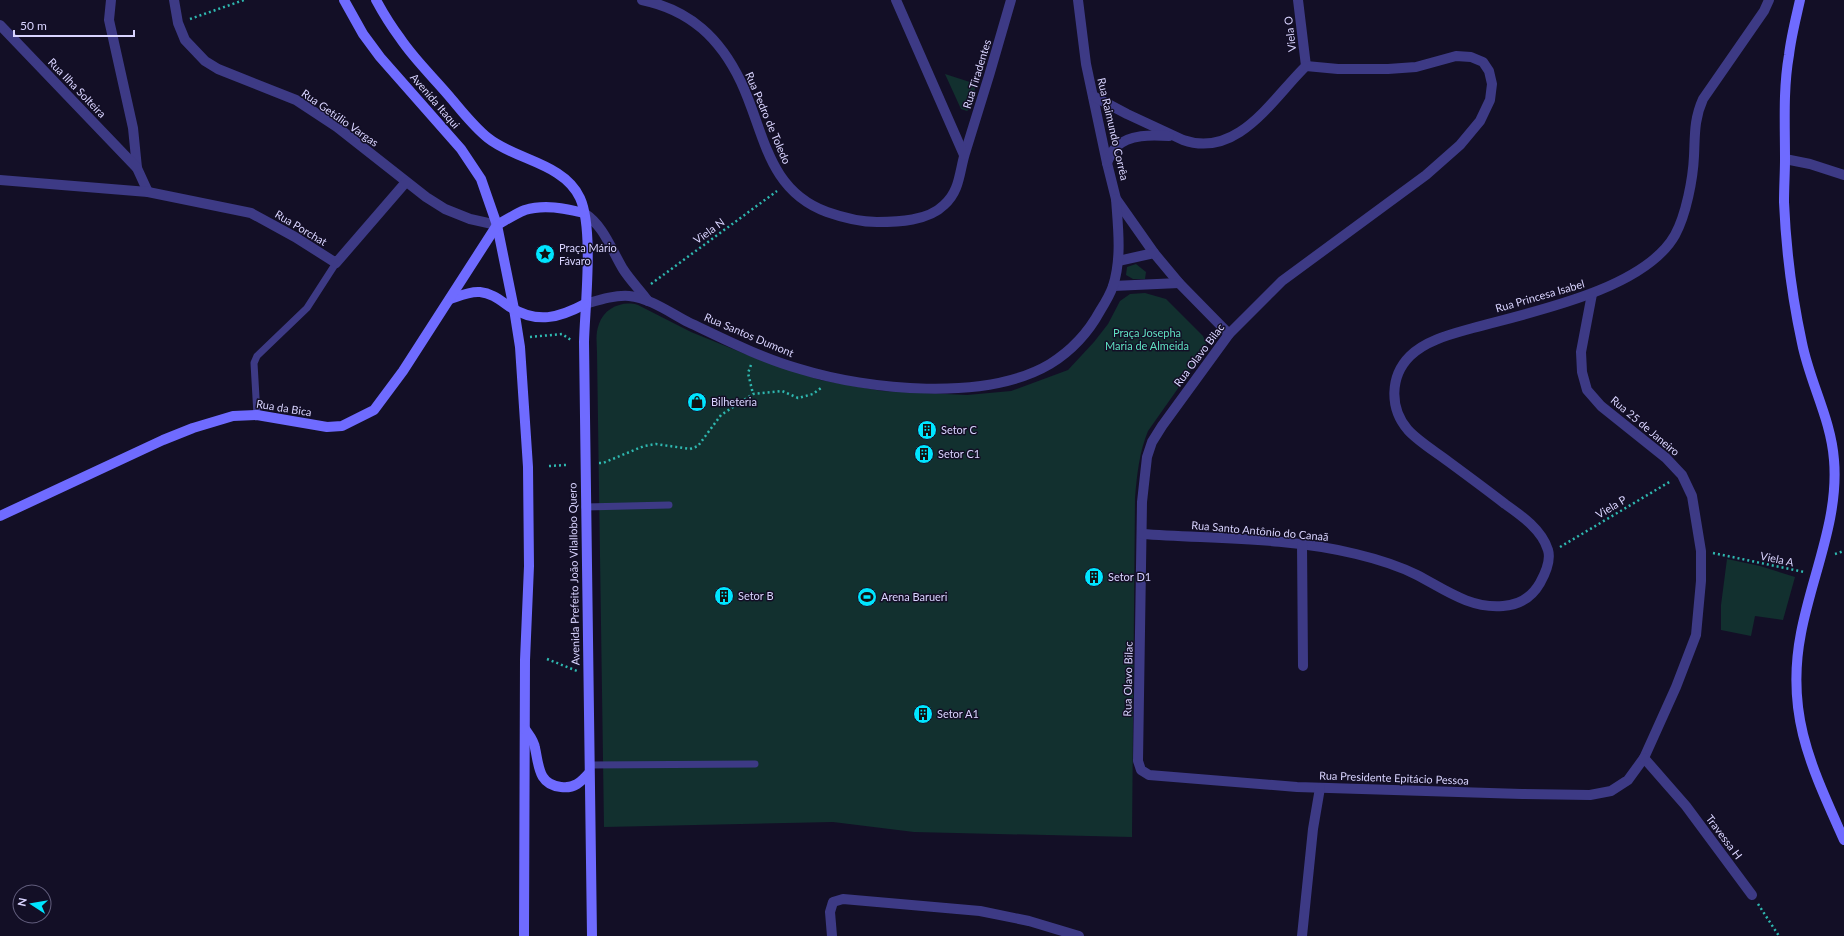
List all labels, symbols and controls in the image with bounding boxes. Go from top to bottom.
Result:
scale bar [14,12,134,38]
street label: Viela O [1281,15,1298,53]
text: 50 m [20,18,47,33]
street label: Rua Tiradentes [960,37,993,110]
street label: Rua Ilha Solteira [46,55,109,120]
street label: Avenida Itaqui [408,70,463,131]
street label: Rua Pedro de Toledo [743,70,794,166]
street label: Rua Raimundo Corrêa [1095,76,1132,182]
street label: Rua Getúlio Vargas [299,86,381,149]
street label: Rua Porchat [273,207,330,248]
street label: Viela N [691,215,727,246]
place label: Praça Mário Fávaro [559,241,617,267]
place icon: Praça Mário Fávaro [534,243,556,265]
street label: Rua Princesa Isabel [1494,277,1586,314]
street label: Rua Santos Dumont [703,310,796,359]
street label: Rua Olavo Bilac [1171,321,1226,389]
park label: Praça Josepha Maria de Almeida [1105,326,1189,352]
shop icon: Bilheteria [686,391,708,413]
street label: Rua 25 de Janeiro [1608,393,1682,458]
place label: Bilheteria [711,395,757,408]
street label: Rua da Bica [255,397,313,418]
building icon: Setor C [916,419,938,441]
place label: Setor C [941,423,977,436]
building icon: Setor C1 [913,443,935,465]
place label: Setor C1 [938,447,980,460]
street label: Avenida Prefeito João Vilallobo Quero [565,483,582,665]
street label: Viela P [1593,492,1629,521]
street label: Rua Santo Antônio do Canaã [1191,518,1329,543]
street label: Viela A [1759,549,1796,569]
building icon: Setor D1 [1083,566,1105,588]
place label: Setor D1 [1108,570,1151,583]
building icon: Setor B [713,585,735,607]
sports icon: Arena Barueri [856,586,878,608]
place label: Setor B [738,589,774,602]
place label: Arena Barueri [881,590,948,603]
street label: Rua Olavo Bilac [1120,641,1135,717]
building icon: Setor A1 [912,703,934,725]
place label: Setor A1 [937,707,979,720]
street label: Rua Presidente Epitácio Pessoa [1319,768,1469,787]
street label: Travessa H [1704,812,1745,861]
north arrow [12,884,52,924]
text: N [14,896,29,907]

